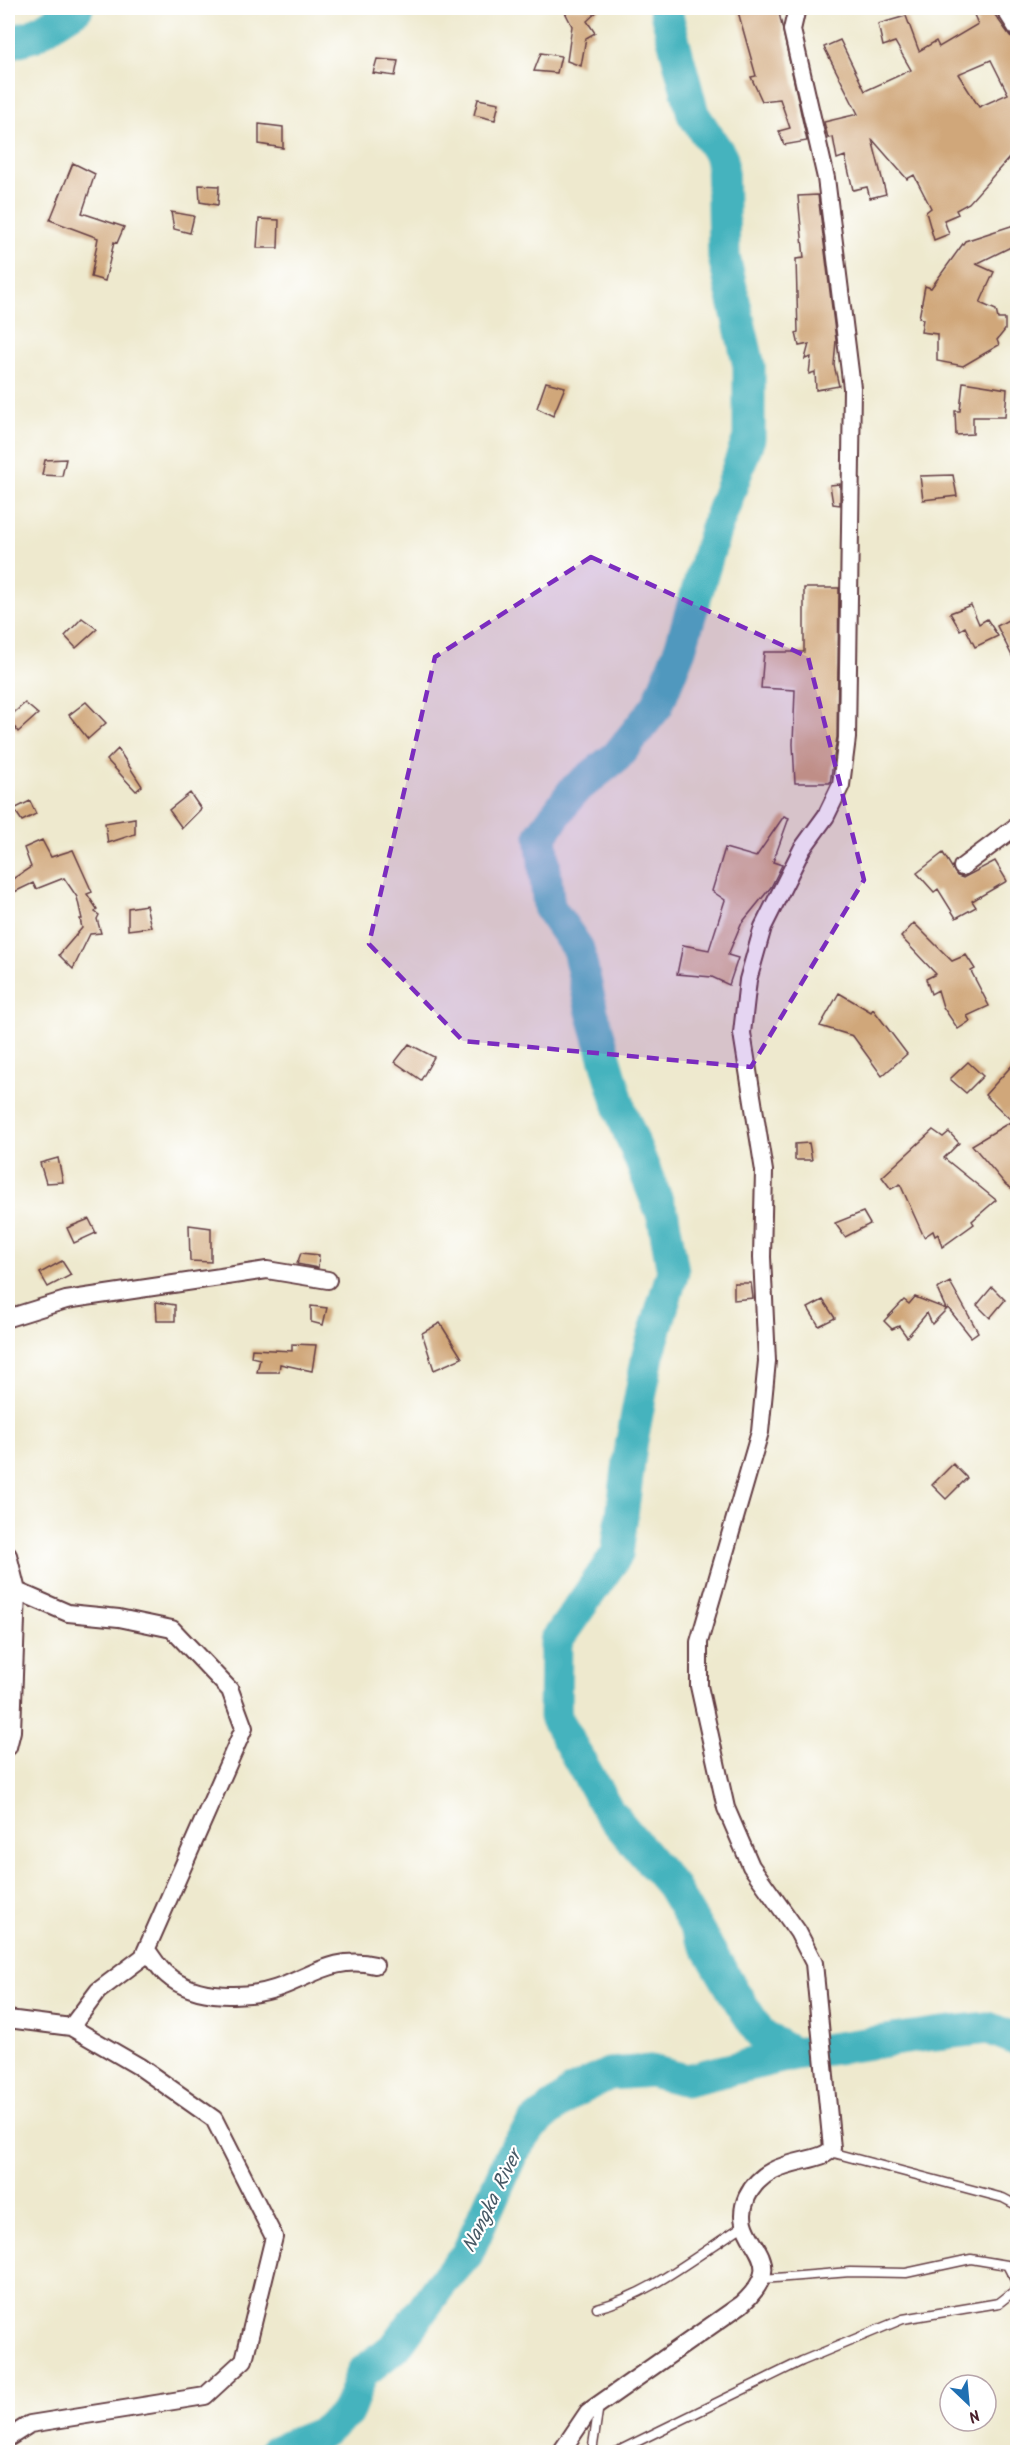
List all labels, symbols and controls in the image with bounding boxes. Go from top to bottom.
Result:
water label: Nangka River [454,2141,533,2258]
north arrow [938,2373,998,2433]
text: N [964,2402,984,2429]

